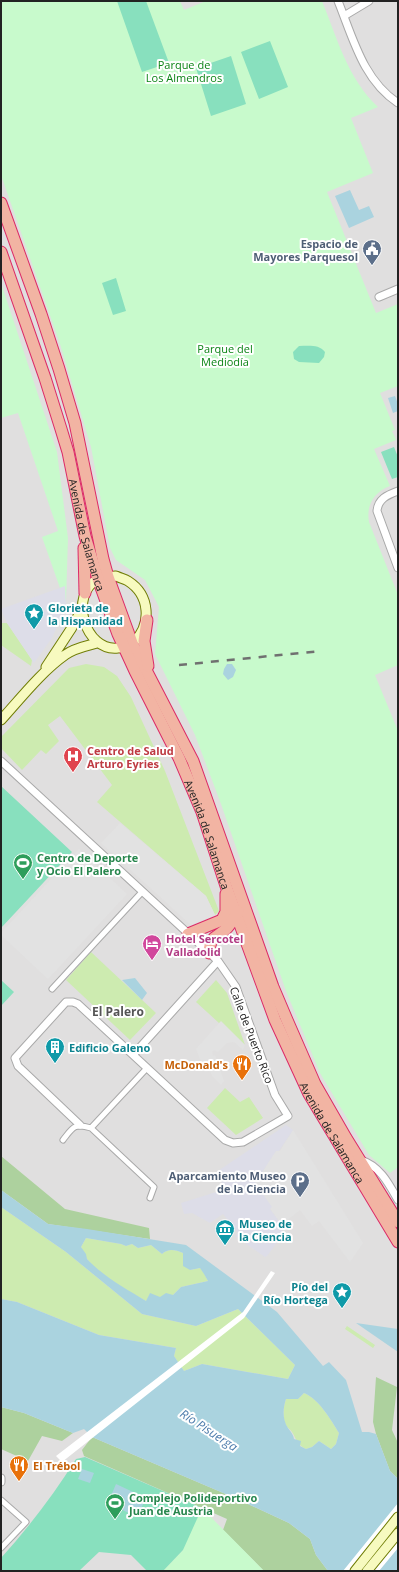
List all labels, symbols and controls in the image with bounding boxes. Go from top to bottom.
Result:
park label: Parque de Los Almendros [146,57,222,85]
place label: Espacio de Mayores Parquesol [253,236,359,264]
public building icon: Espacio de Mayores Parquesol [361,238,383,266]
park label: Parque del Mediodía [197,341,253,369]
street label: Avenida de Salamanca [66,477,109,593]
place label: Glorieta de la Hispanidad [48,600,123,628]
place icon: Glorieta de la Hispanidad [23,602,45,630]
place label: Centro de Salud Arturo Eyries [87,743,174,771]
hospital icon: Centro de Salud Arturo Eyries [62,745,84,773]
street label: Avenida de Salamanca [182,777,234,891]
place label: Centro de Deporte y Ocio El Palero [37,850,139,878]
sports icon: Centro de Deporte y Ocio El Palero [12,852,34,880]
place label: Hotel Sercotel Valladolid [166,931,243,959]
hotel icon: Hotel Sercotel Valladolid [141,933,163,961]
street label: Calle de Puerto Rico [227,985,277,1086]
district label: El Palero [92,1003,144,1020]
building icon: Edificio Galeno [44,1036,66,1064]
place label: Edificio Galeno [69,1040,150,1055]
restaurant icon: McDonald's [231,1053,253,1081]
place label: McDonald's [164,1057,229,1072]
street label: Avenida de Salamanca [297,1079,368,1186]
place label: Aparcamiento Museo de la Ciencia [169,1168,286,1196]
parking icon: Aparcamiento Museo de la Ciencia [289,1170,311,1198]
place label: Museo de la Ciencia [239,1216,292,1244]
museum icon: Museo de la Ciencia [214,1218,236,1246]
place label: Pío del Río Hortega [263,1279,328,1307]
place icon: Pío del Río Hortega [331,1281,353,1309]
water label: Río Pisuerga [177,1405,241,1455]
restaurant icon: El Trébol [8,1454,30,1482]
place label: El Trébol [33,1458,80,1473]
place label: Complejo Polideportivo Juan de Austria [128,1490,258,1518]
sports icon: Complejo Polideportivo Juan de Austria [104,1492,126,1520]

